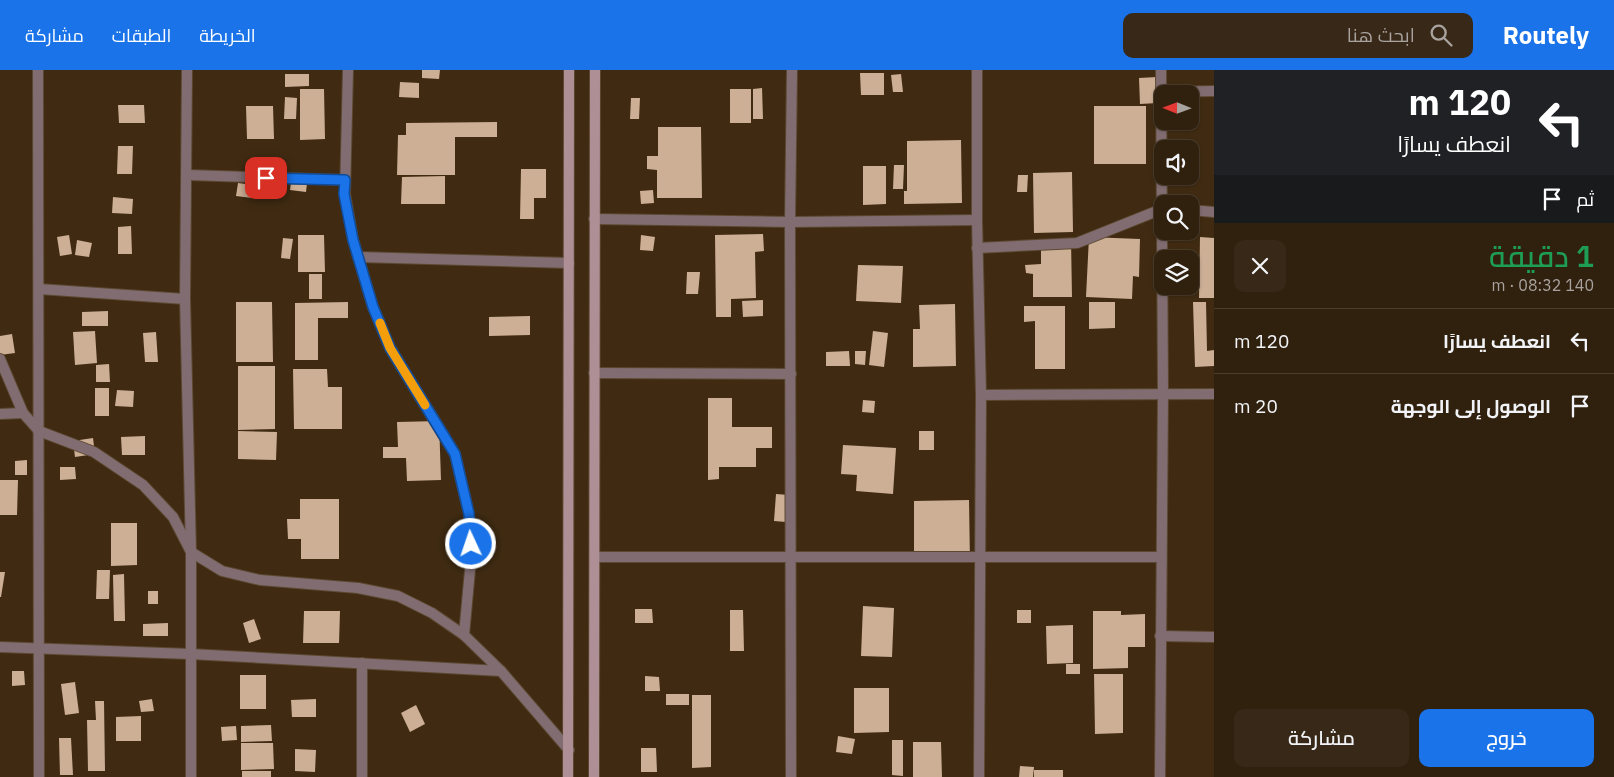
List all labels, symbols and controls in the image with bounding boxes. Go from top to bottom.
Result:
search box [1123,13,1473,58]
text: Routely [1503,19,1589,51]
icon: search [1427,21,1455,49]
text: ابحث هنا [1347,23,1415,47]
text: مشاركة [25,24,84,47]
text: الطبقات [112,24,171,47]
text: الخريطة [199,24,256,47]
text: 120 m [1408,79,1511,125]
north arrow [1154,85,1199,130]
map controls [1154,85,1199,295]
icon: left [1529,90,1594,155]
text: انعطف يسارًا [1397,129,1511,158]
button: sound [1154,140,1199,185]
pin [245,157,287,199]
icon: arrive [252,164,280,192]
icon: arrive [1538,185,1566,213]
text: ثم [1576,187,1594,211]
button: search [1154,195,1199,240]
text: 1 دقيقة [1489,236,1594,275]
button: close [1234,240,1286,292]
button: layers [1154,250,1199,295]
text: 140 m · 08:32 [1492,275,1594,295]
icon: left [1566,327,1594,355]
text: 120 m [1234,329,1289,353]
text: انعطف يسارًا [1443,329,1551,353]
icon: arrive [1566,392,1594,420]
text: 20 m [1234,394,1278,418]
text: الوصول إلى الوجهة [1391,394,1551,418]
position arrow [444,517,496,569]
button: مشاركة [1234,709,1409,767]
button: خروج [1419,709,1594,767]

